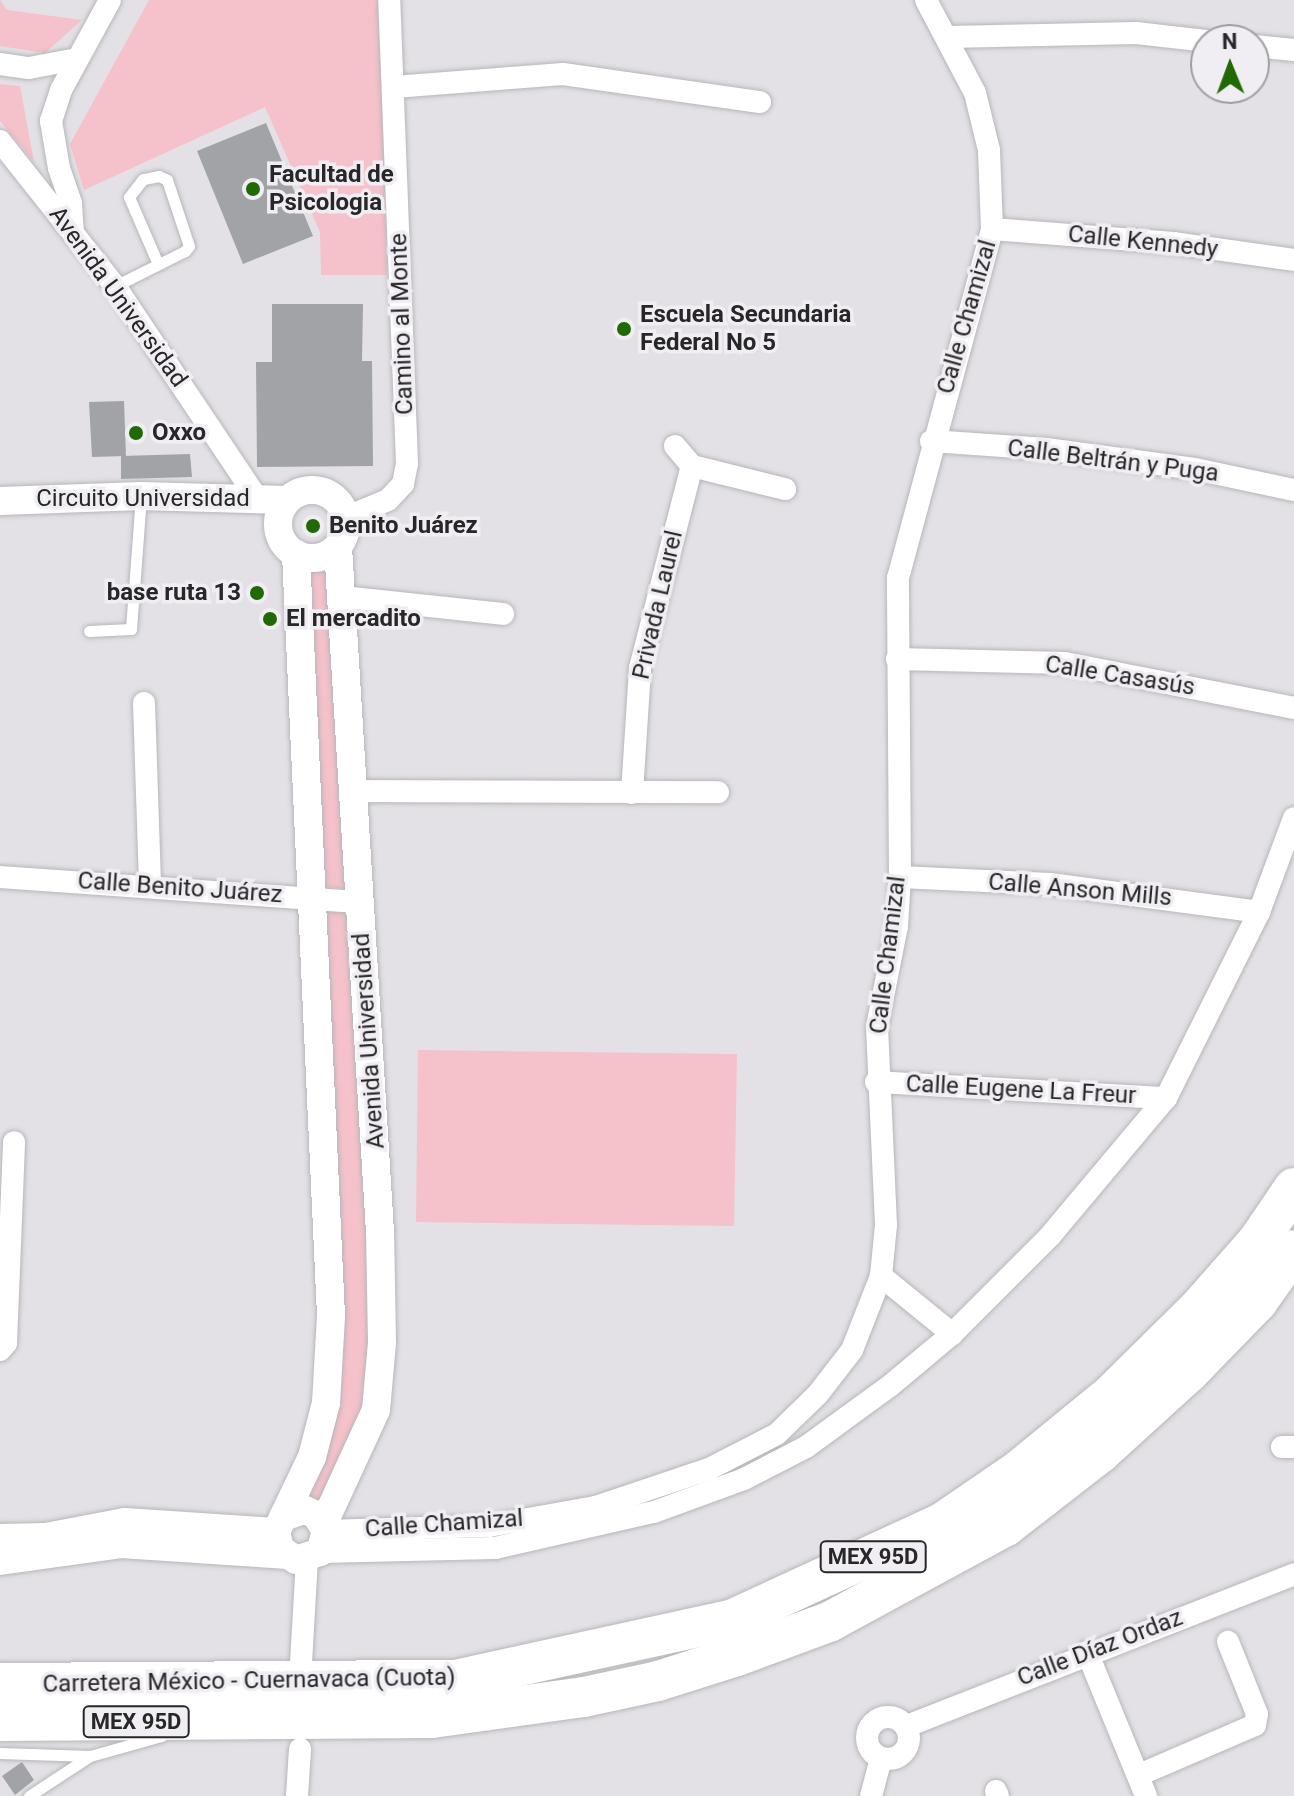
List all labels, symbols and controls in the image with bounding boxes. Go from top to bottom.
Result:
north arrow [1190,24,1270,104]
text: N [1222,29,1238,54]
place label: Facultad de Psicologia [269,161,394,217]
marker: Facultad de Psicologia [244,180,262,198]
street label: Avenida Universidad [43,201,193,393]
street label: Calle Kennedy [1067,220,1219,264]
street label: Camino al Monte [384,233,420,415]
street label: Calle Chamizal [931,237,1003,397]
place label: Escuela Secundaria Federal No 5 [640,301,851,357]
marker: Escuela Secundaria Federal No 5 [615,320,633,338]
place label: Oxxo [152,419,206,447]
marker: Oxxo [127,424,145,442]
street label: Calle Beltrán y Puga [1006,434,1220,488]
street label: Circuito Universidad [36,485,250,513]
place label: Benito Juárez [329,512,478,540]
marker: Benito Juárez [304,517,322,535]
street label: Privada Laurel [627,528,689,682]
place label: base ruta 13 [107,579,241,607]
marker: base ruta 13 [248,584,266,602]
place label: El mercadito [286,605,421,633]
marker: El mercadito [261,610,279,628]
street label: Calle Casasús [1043,650,1197,702]
street label: Calle Benito Juárez [77,866,283,910]
street label: Calle Anson Mills [987,868,1173,912]
street label: Calle Chamizal [864,875,912,1035]
street label: Avenida Universidad [347,932,391,1150]
street label: Calle Eugene La Freur [905,1070,1137,1110]
street label: Calle Chamizal [364,1504,524,1544]
road number: MEX 95D [819,1539,927,1575]
street label: Calle Díaz Ordaz [1013,1603,1187,1693]
street label: Carretera México - Cuernavaca (Cuota) [42,1663,456,1699]
road number: MEX 95D [82,1704,190,1740]

